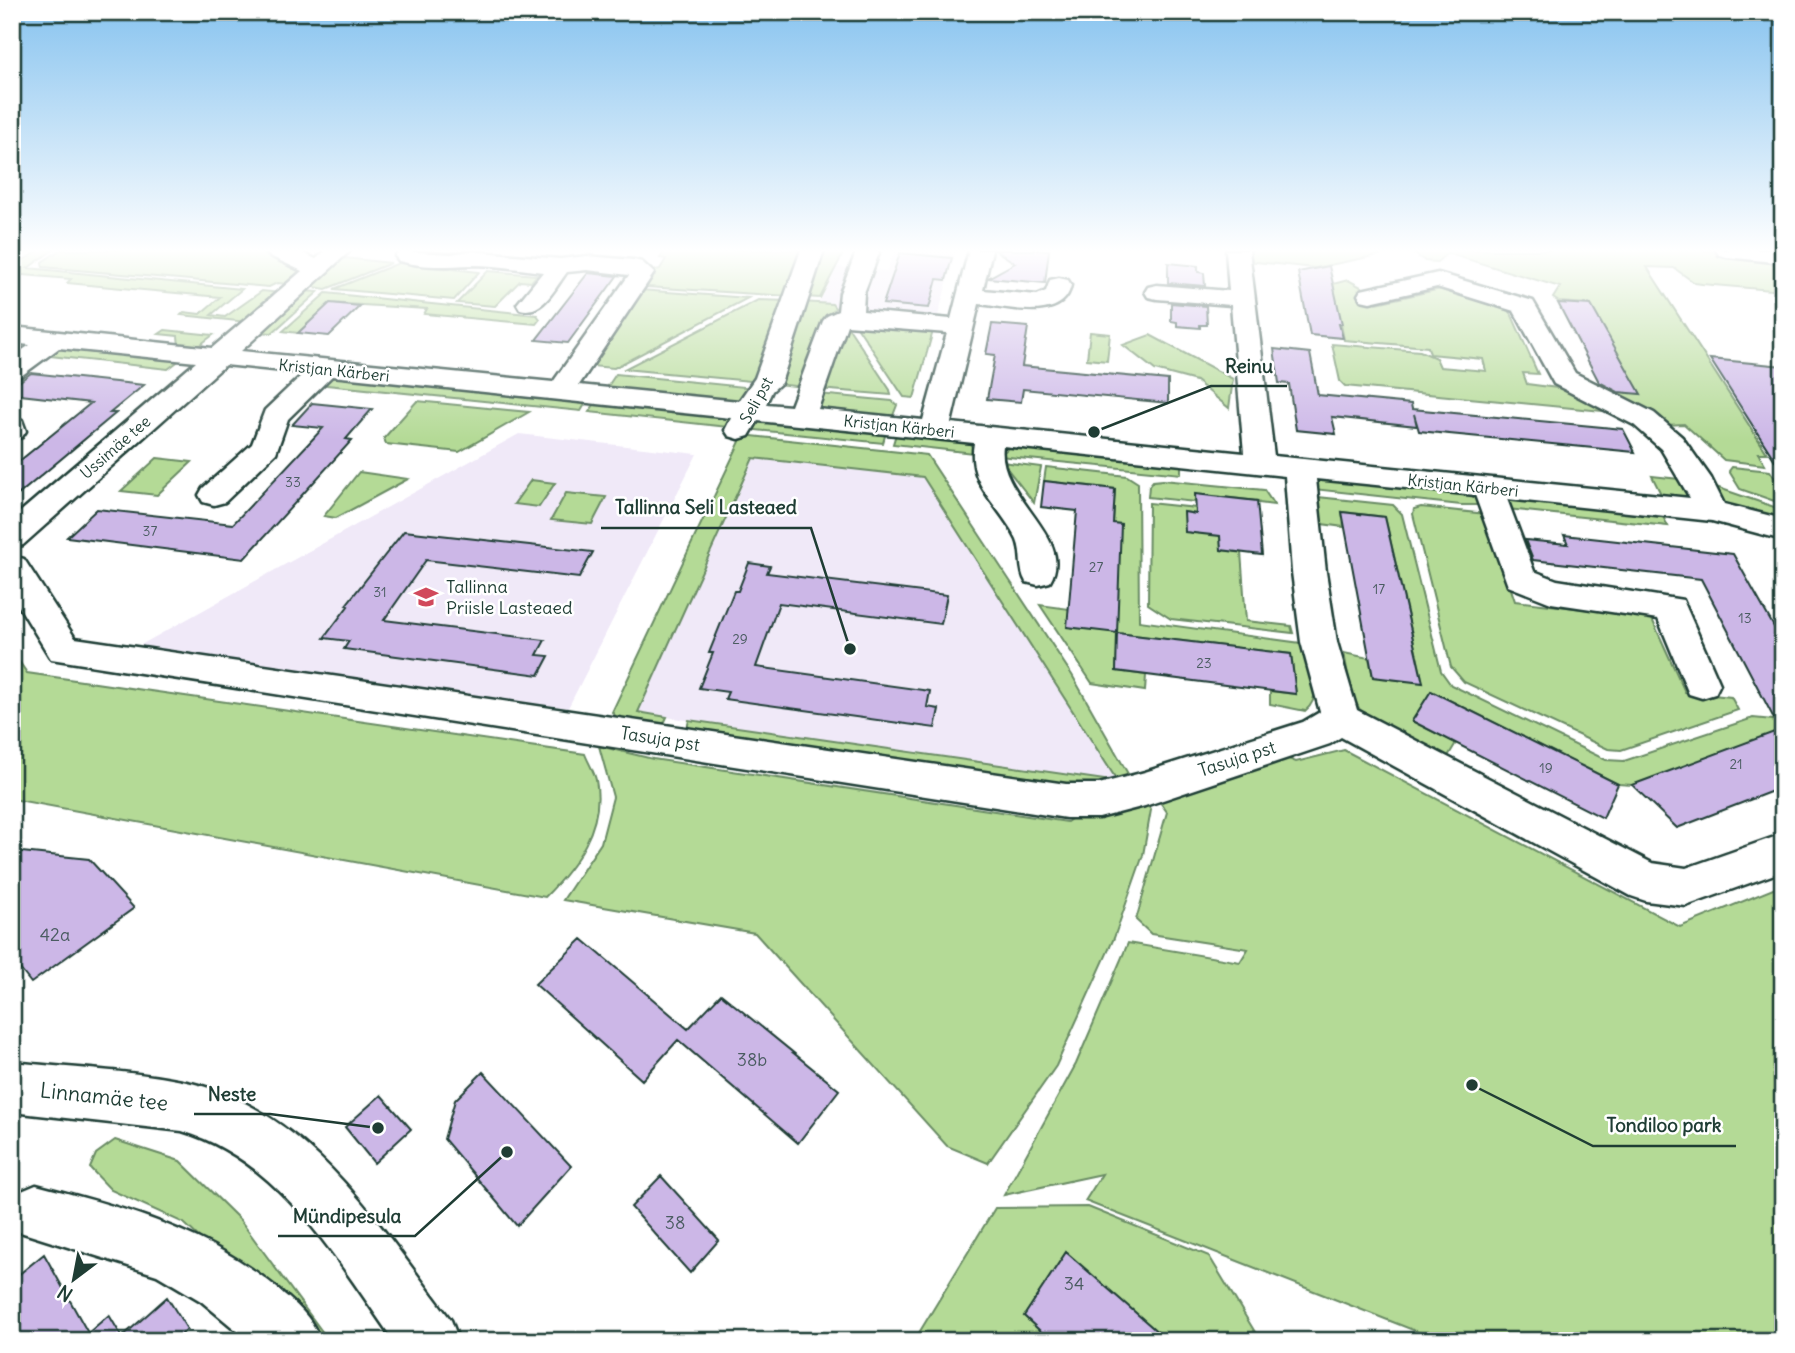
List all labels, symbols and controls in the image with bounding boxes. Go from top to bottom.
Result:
callout: Reinu [1211,346,1287,386]
street label: Kristjan Kärberi [278,354,390,386]
text: Reinu [1225,354,1273,378]
street label: Seli pst [735,373,777,427]
street label: Kristjan Kärberi [843,410,955,442]
street label: Ussimäe tee [76,411,154,483]
street label: Kristjan Kärberi [1407,469,1519,501]
house number: 33 [285,473,301,491]
callout: Tallinna Seli Lasteaed [601,488,811,528]
text: Tallinna Seli Lasteaed [615,495,797,519]
house number: 37 [143,522,158,540]
house number: 27 [1089,558,1103,576]
place label: Tallinna Priisle Lasteaed [446,575,573,619]
house number: 17 [1373,580,1385,598]
house number: 31 [373,583,387,601]
school or university icon: Tallinna Priisle Lasteaed [412,583,440,611]
house number: 13 [1738,609,1752,627]
house number: 29 [732,630,748,648]
house number: 23 [1196,654,1212,672]
street label: Tasuja pst [619,721,702,756]
street label: Tasuja pst [1195,735,1279,782]
house number: 21 [1729,755,1743,773]
house number: 19 [1539,759,1553,777]
house number: 42a [40,923,70,946]
house number: 38b [737,1048,767,1071]
callout: Neste [194,1074,270,1114]
street label: Linnamäe tee [39,1076,169,1117]
text: Neste [208,1082,256,1106]
callout: Tondiloo park [1593,1106,1736,1146]
text: Tondiloo park [1606,1113,1722,1137]
callout: Mündipesula [278,1196,415,1236]
text: Mündipesula [293,1204,402,1228]
house number: 38 [665,1211,685,1234]
north arrow [38,1244,108,1314]
house number: 34 [1064,1272,1084,1295]
text: N [53,1280,77,1307]

